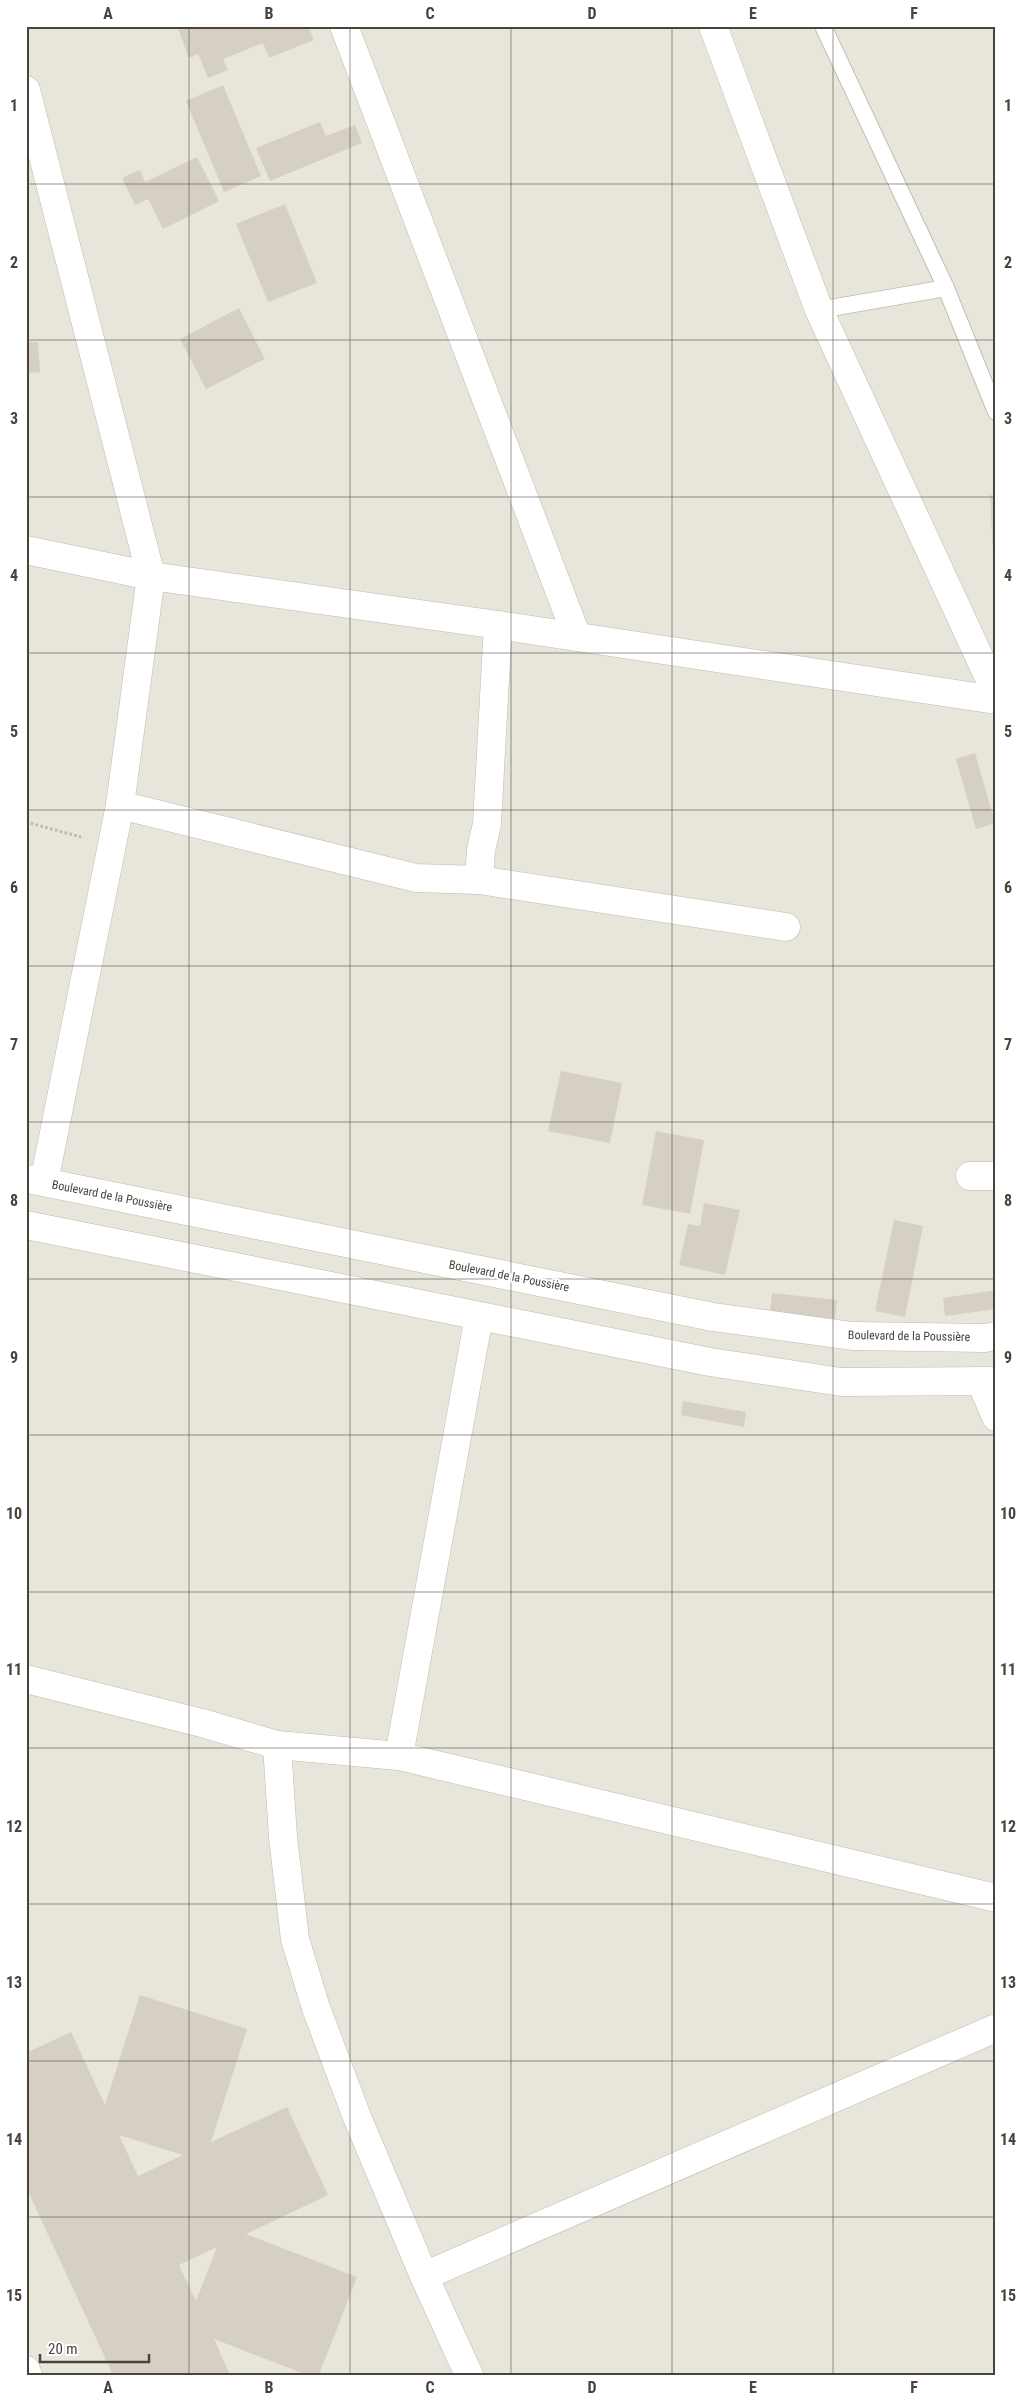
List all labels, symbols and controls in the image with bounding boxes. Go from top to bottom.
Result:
text: A [103,4,113,23]
text: B [265,4,274,23]
text: C [425,4,435,23]
text: D [587,4,597,23]
text: E [749,4,757,23]
text: F [910,4,918,23]
text: 1 [10,96,18,115]
text: 1 [1004,96,1012,115]
text: 2 [10,253,18,272]
text: 2 [1004,253,1012,272]
text: 3 [10,409,18,428]
text: 3 [1004,409,1012,428]
text: 4 [10,566,18,585]
text: 4 [1004,566,1012,585]
text: 5 [10,722,18,741]
text: 5 [1004,722,1012,741]
text: 6 [10,878,18,897]
text: 6 [1004,878,1012,897]
text: 7 [10,1035,18,1054]
text: 7 [1004,1035,1012,1054]
street label: Boulevard de la Poussière [51,1177,174,1215]
text: 8 [10,1191,18,1210]
text: 8 [1004,1191,1012,1210]
street label: Boulevard de la Poussière [448,1257,571,1295]
street label: Boulevard de la Poussière [848,1328,971,1344]
text: 9 [10,1348,18,1367]
text: 9 [1004,1348,1012,1367]
text: 10 [6,1504,22,1523]
text: 10 [1000,1504,1016,1523]
text: 11 [6,1660,22,1679]
text: 11 [1000,1660,1016,1679]
text: 12 [6,1817,22,1836]
text: 12 [1000,1817,1016,1836]
text: 13 [6,1973,22,1992]
text: 13 [1000,1973,1016,1992]
text: 14 [6,2130,22,2149]
text: 14 [1000,2130,1016,2149]
text: 15 [6,2286,22,2305]
text: 15 [1000,2286,1016,2305]
scale bar [40,2331,149,2363]
text: 20 m [48,2340,78,2358]
text: A [103,2378,113,2397]
text: B [265,2378,274,2397]
text: C [425,2378,435,2397]
text: D [587,2378,597,2397]
text: E [749,2378,757,2397]
text: F [910,2378,918,2397]

